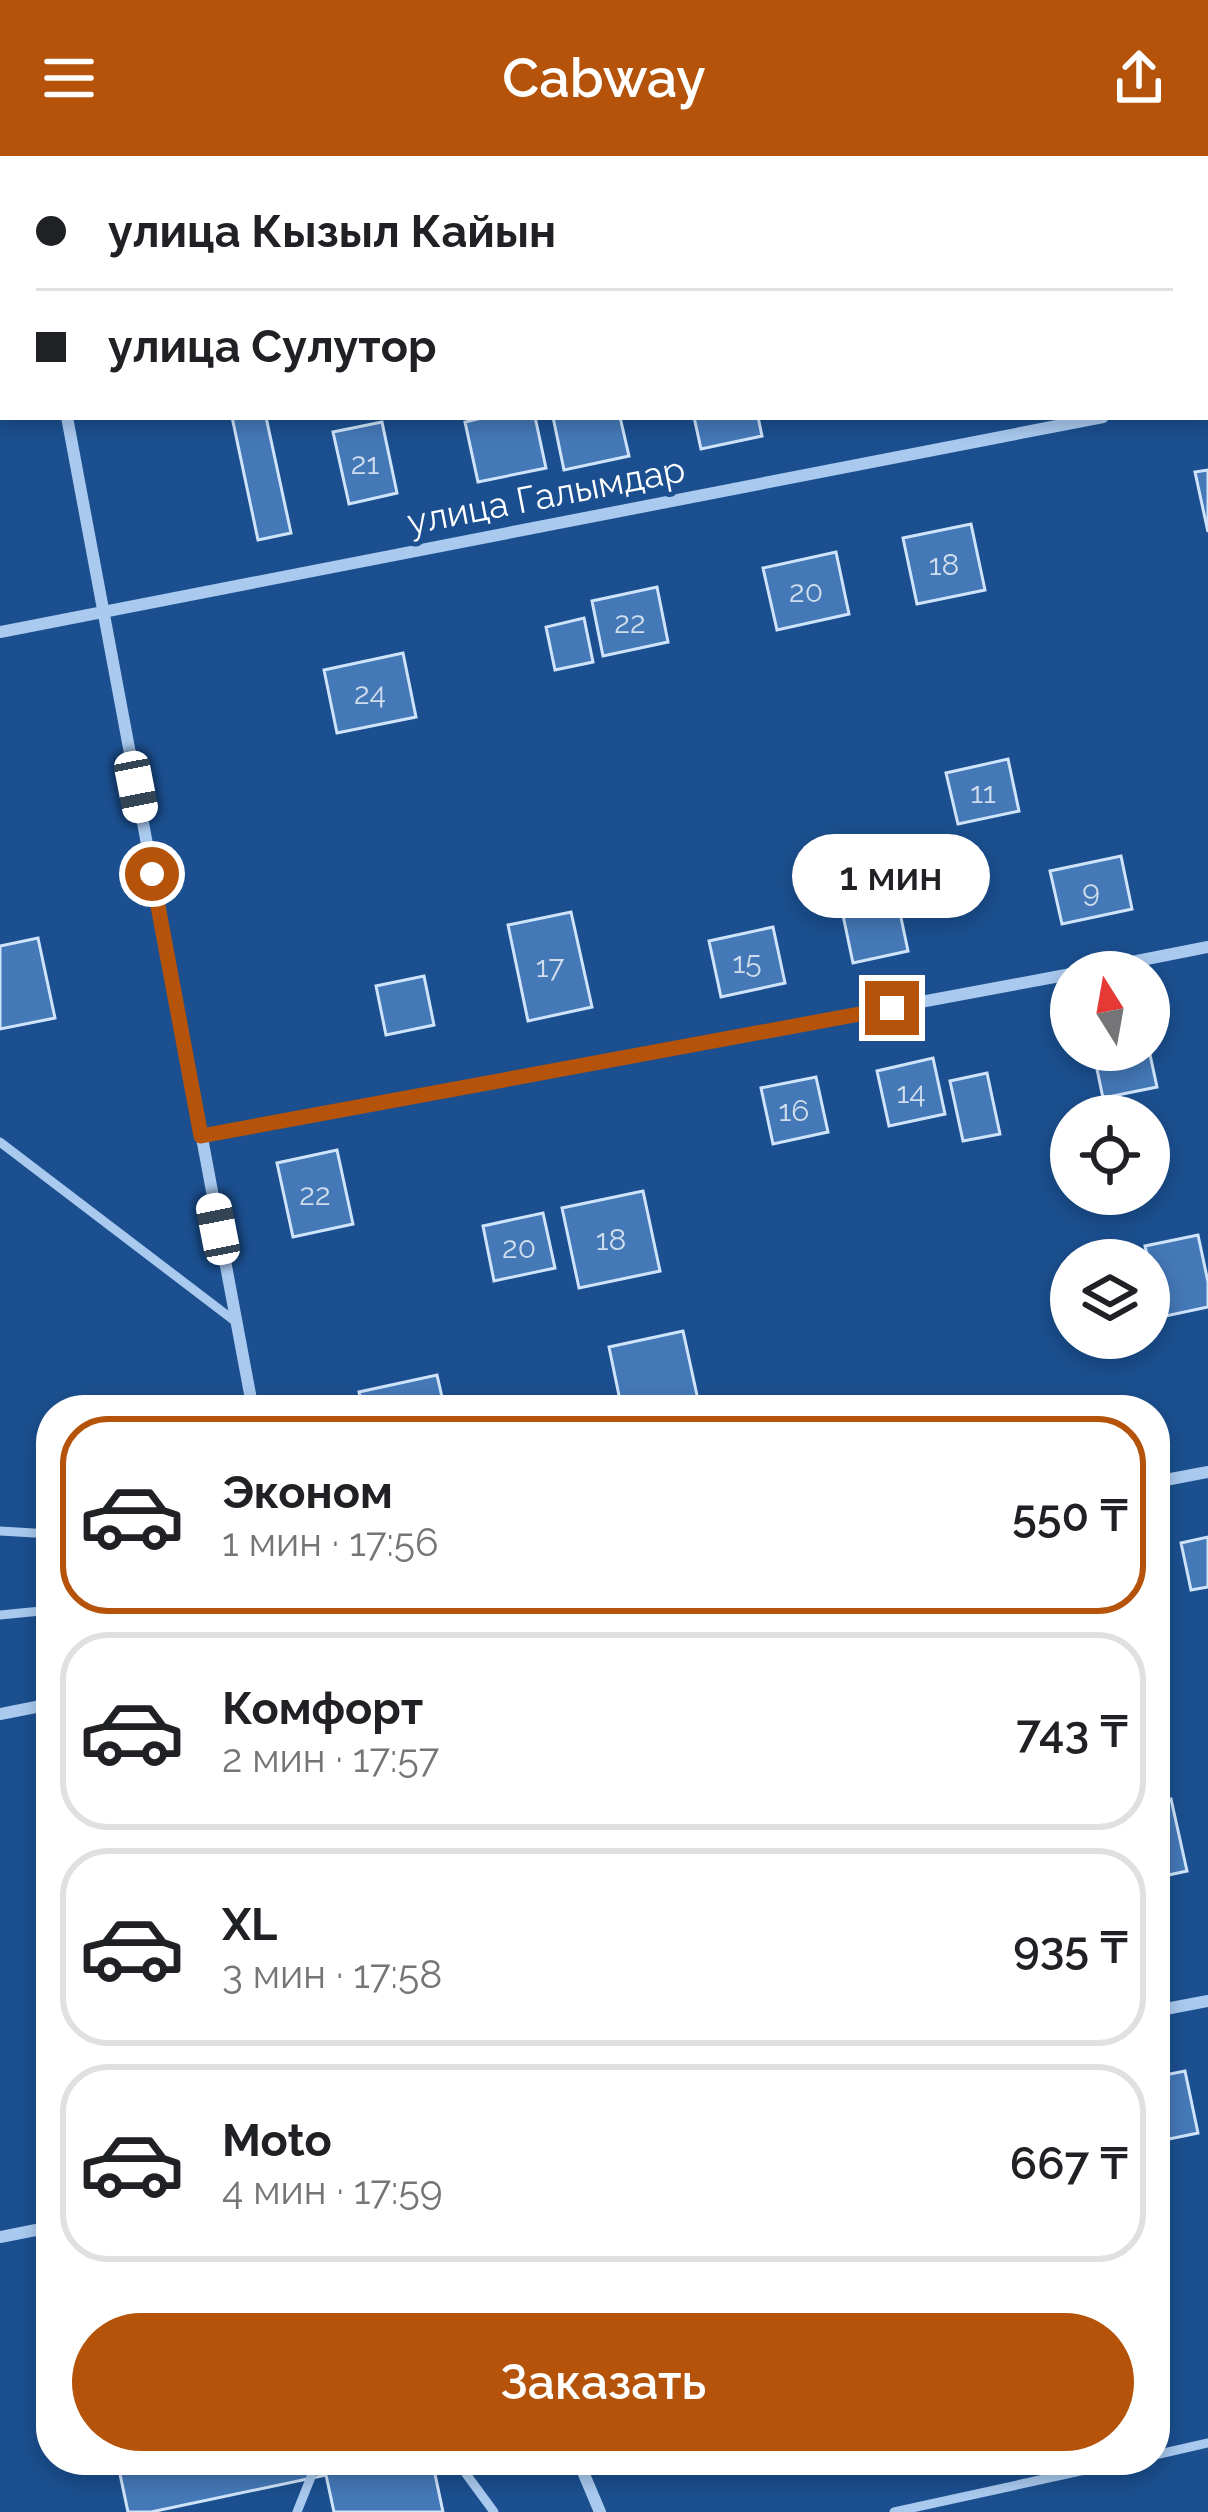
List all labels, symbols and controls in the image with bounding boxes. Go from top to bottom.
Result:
icon: menu [36,45,102,111]
icon: share [1106,45,1172,111]
text: Cabway [502,46,706,110]
text: улица Кызыл Кайын [108,205,556,258]
text: улица Сулутор [108,320,437,373]
house number: 21 [351,446,379,481]
street label: улица Галымдар [404,447,688,543]
house number: 18 [929,547,959,582]
house number: 20 [789,574,823,609]
house number: 22 [614,605,646,640]
house number: 24 [354,676,386,711]
car [111,748,161,826]
house number: 11 [970,775,996,810]
callout: 1 мин [793,834,991,918]
route start [125,847,179,901]
text: 1 мин [840,853,942,899]
house number: 9 [1082,873,1100,908]
house number: 15 [732,945,762,980]
house number: 17 [536,949,564,984]
north arrow [1050,951,1170,1071]
map controls [1050,951,1170,1359]
route end [865,981,919,1035]
house number: 14 [896,1075,926,1110]
house number: 16 [779,1093,809,1128]
button: locate [1050,1095,1170,1215]
house number: 22 [299,1177,331,1212]
car [193,1190,243,1268]
house number: 18 [596,1222,626,1257]
house number: 20 [502,1230,536,1265]
button: layers [1050,1239,1170,1359]
icon: car [78,1461,186,1569]
text: Эконом [222,1466,393,1519]
text: 550 ₸ [1012,1489,1128,1542]
text: 1 мин · 17:56 [222,1519,439,1565]
icon: car [78,1677,186,1785]
text: Комфорт [222,1682,423,1735]
text: 743 ₸ [1016,1705,1128,1758]
text: 2 мин · 17:57 [222,1735,439,1781]
icon: car [78,1893,186,2001]
text: XL [222,1898,277,1951]
text: 935 ₸ [1013,1921,1128,1974]
text: 3 мин · 17:58 [222,1951,442,1997]
icon: car [78,2109,186,2217]
text: Moto [222,2114,332,2167]
text: 667 ₸ [1010,2137,1128,2190]
text: 4 мин · 17:59 [222,2167,443,2213]
button: Заказать [72,2313,1134,2451]

